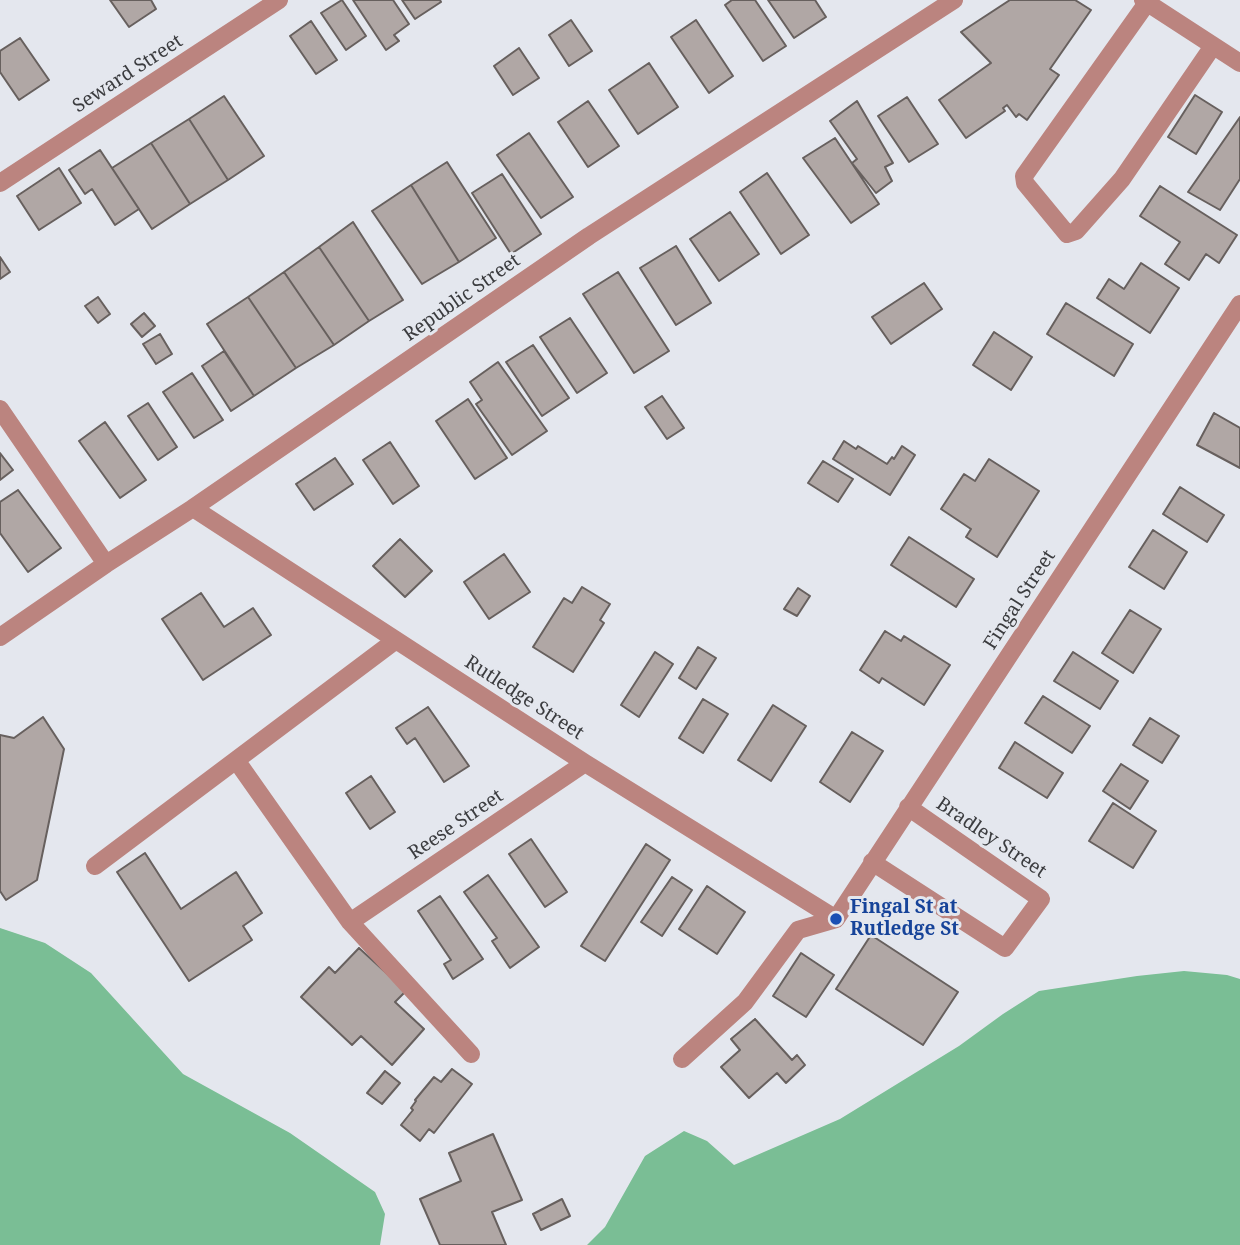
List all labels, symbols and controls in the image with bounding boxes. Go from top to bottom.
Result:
street label: Seward Street [69,30,187,118]
street label: Republic Street [399,249,525,347]
street label: Fingal Street [979,546,1061,654]
street label: Rutledge Street [460,651,588,745]
street label: Reese Street [404,785,508,865]
street label: Bradley Street [932,793,1050,883]
place label: Fingal St at Rutledge St [850,897,959,941]
marker: Fingal St at Rutledge St [828,911,844,927]

